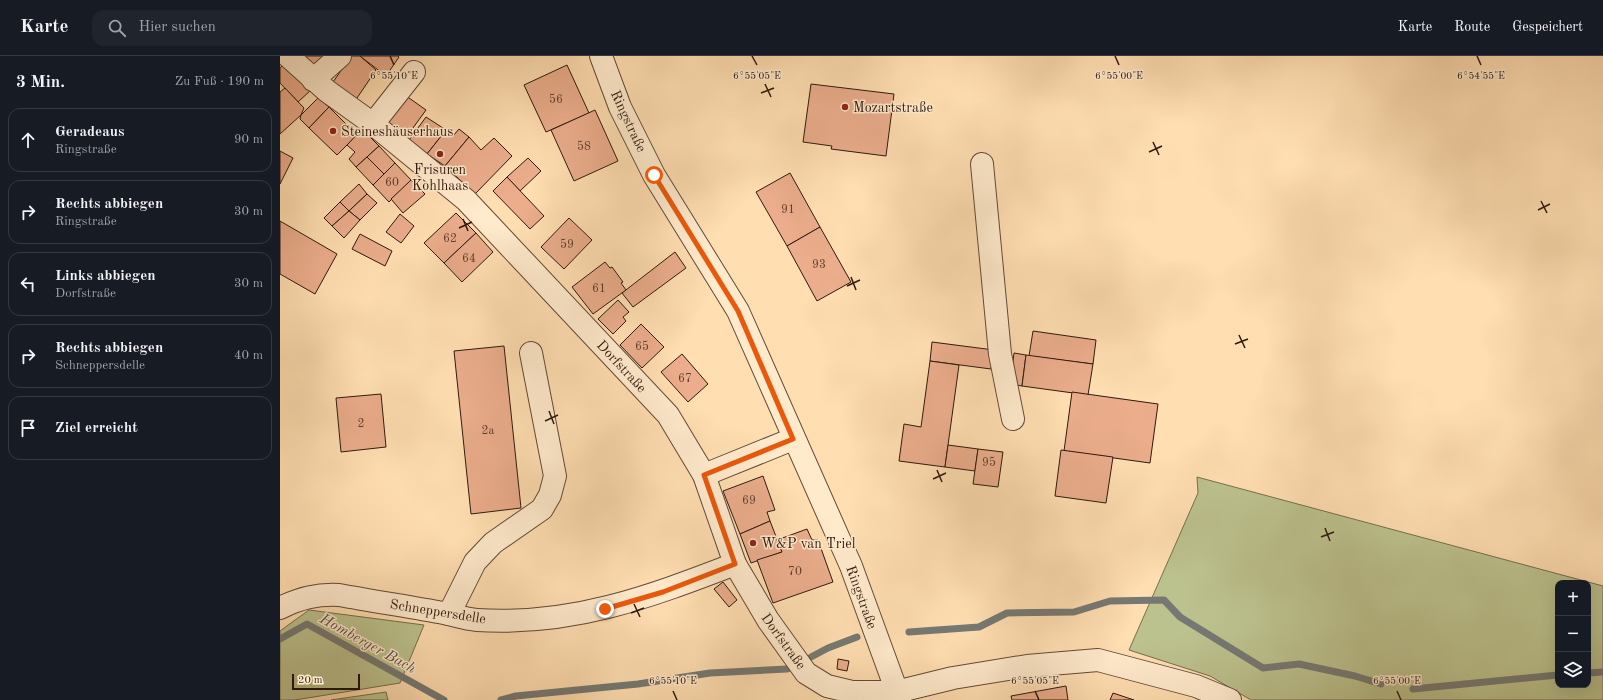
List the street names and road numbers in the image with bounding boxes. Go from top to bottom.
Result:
street label: Ringstraße [608,88,648,154]
street label: Dorfstraße [594,338,649,395]
street label: Ringstraße [843,564,879,631]
street label: Schneppersdelle [389,597,487,626]
street label: Dorfstraße [758,611,808,672]

